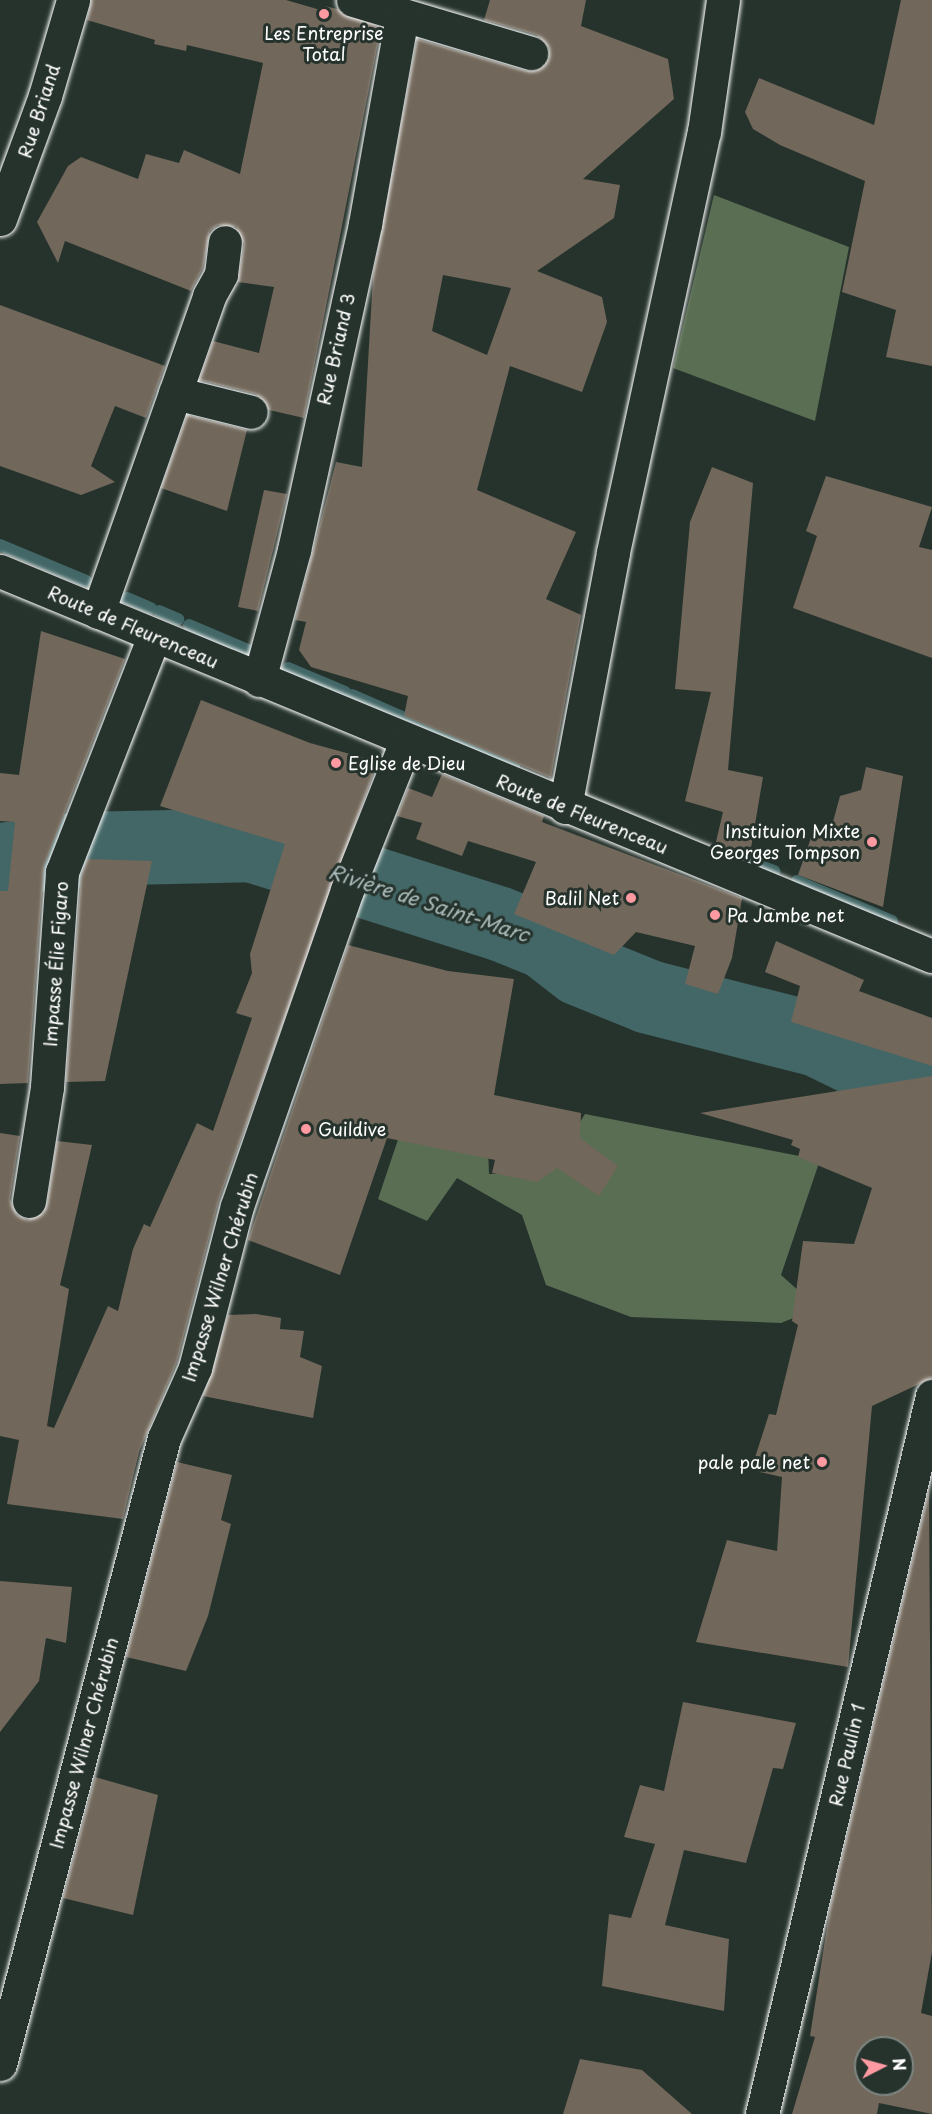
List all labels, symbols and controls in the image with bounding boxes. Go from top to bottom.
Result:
marker: Les Entreprise Total [317,7,331,21]
place label: Les Entreprise Total [263,23,385,66]
street label: Rue Briand [14,61,64,161]
street label: Rue Briand 3 [312,290,360,408]
street label: Route de Fleurenceau [44,581,222,673]
place label: Eglise de Dieu [348,752,468,774]
marker: Eglise de Dieu [329,756,343,770]
street label: Route de Fleurenceau [492,769,672,859]
place label: Instituion Mixte Georges Tompson [708,821,860,864]
marker: Instituion Mixte Georges Tompson [865,835,879,849]
water label: Rivière de Saint-Marc [325,859,533,947]
street label: Impasse Élie Figaro [39,880,73,1048]
place label: Balil Net [544,887,619,909]
marker: Balil Net [624,891,638,905]
place label: Pa Jambe net [727,904,847,926]
marker: Pa Jambe net [708,908,722,922]
place label: Guildive [318,1118,386,1140]
marker: Guildive [299,1122,313,1136]
street label: Impasse Wilner Chérubin [178,1169,262,1385]
place label: pale pale net [696,1451,810,1473]
marker: pale pale net [815,1455,829,1469]
street label: Impasse Wilner Chérubin [45,1635,123,1851]
street label: Rue Paulin 1 [825,1701,869,1809]
north arrow [854,2036,914,2096]
text: N [887,2057,913,2072]

